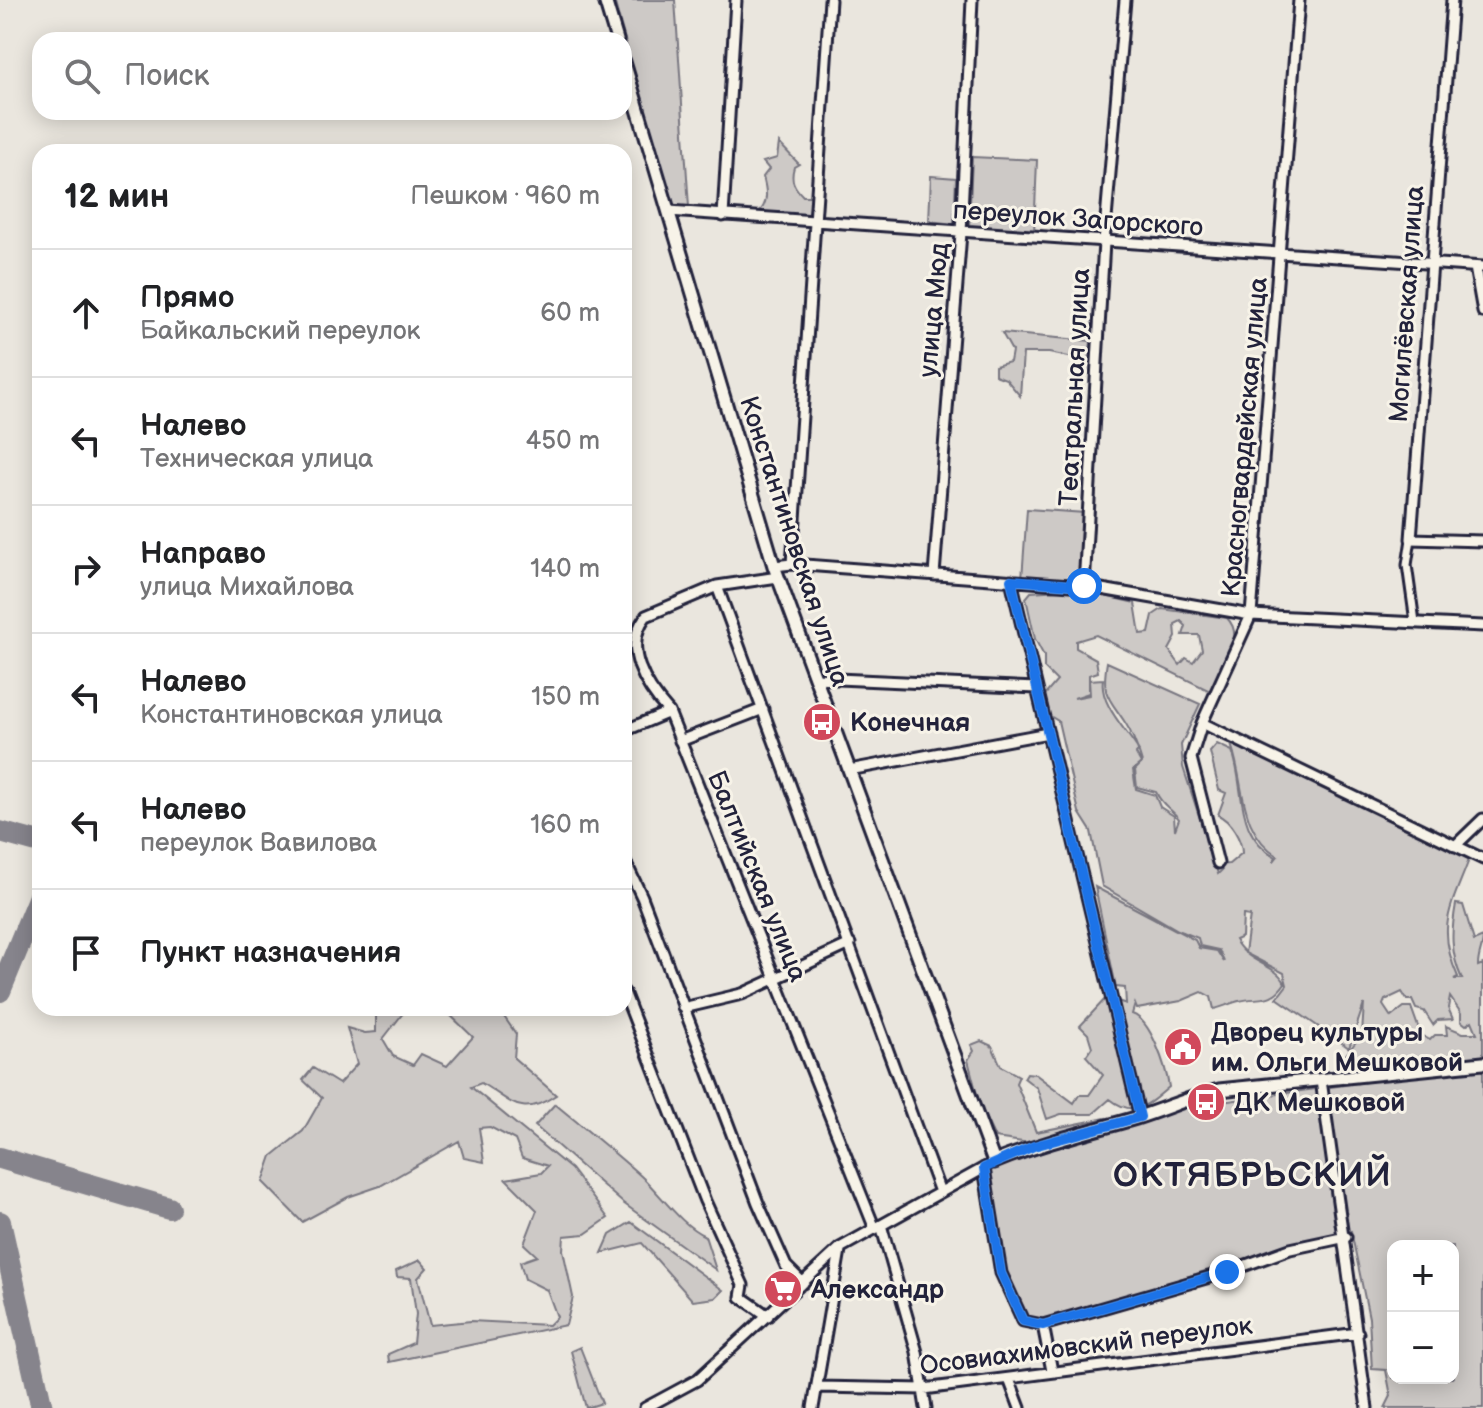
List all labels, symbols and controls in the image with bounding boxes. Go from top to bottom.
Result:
search box [32,32,632,120]
icon: search [60,54,104,98]
text: Поиск [124,58,210,94]
text: 12 мин [64,176,169,217]
text: Пешком · 960 m [410,181,600,212]
street label: Могилёвская улица [1384,185,1431,424]
street label: переулок Загорского [952,195,1204,244]
street label: улица Мюд [913,241,956,379]
street label: Театральная улица [1054,267,1097,507]
street label: Красногвардейская улица [1216,276,1275,598]
text: Прямо [140,280,234,316]
icon: ahead [64,291,108,335]
text: 60 m [540,298,600,329]
text: Байкальский переулок [140,316,420,347]
street label: Константиновская улица [732,393,855,690]
text: Налево [140,408,246,444]
icon: left [64,419,108,463]
text: 450 m [525,426,600,457]
text: Техническая улица [140,444,373,475]
text: Направо [140,536,266,572]
icon: right [64,547,108,591]
text: 140 m [530,554,600,585]
route start [1066,568,1102,604]
text: улица Михайлова [140,572,354,603]
text: Налево [140,664,246,700]
icon: left [64,675,108,719]
text: 150 m [531,682,600,713]
text: Константиновская улица [140,700,443,731]
bus stop icon: Конечная [801,701,843,743]
place label: Конечная [850,708,970,739]
street label: Балтийская улица [700,767,813,986]
text: Налево [140,792,246,828]
icon: left [64,803,108,847]
text: 160 m [530,810,600,841]
text: переулок Вавилова [140,828,377,859]
icon: arrive [64,931,108,975]
text: Пункт назначения [140,935,401,971]
place label: Дворец культуры им. Ольги Мешковой [1211,1018,1463,1079]
public building icon: Дворец культуры им. Ольги Мешковой [1162,1026,1204,1068]
bus stop icon: ДК Мешковой [1185,1081,1227,1123]
place label: ДК Мешковой [1234,1088,1405,1119]
district label: ОКТЯБРЬСКИЙ [1113,1153,1393,1196]
map controls [1387,1240,1459,1384]
button: + [1387,1240,1459,1312]
route end [1209,1254,1245,1290]
supermarket icon: Александр [762,1268,804,1310]
place label: Александр [810,1275,945,1306]
street label: Осовиахимовский переулок [918,1311,1254,1382]
button: − [1387,1312,1459,1384]

